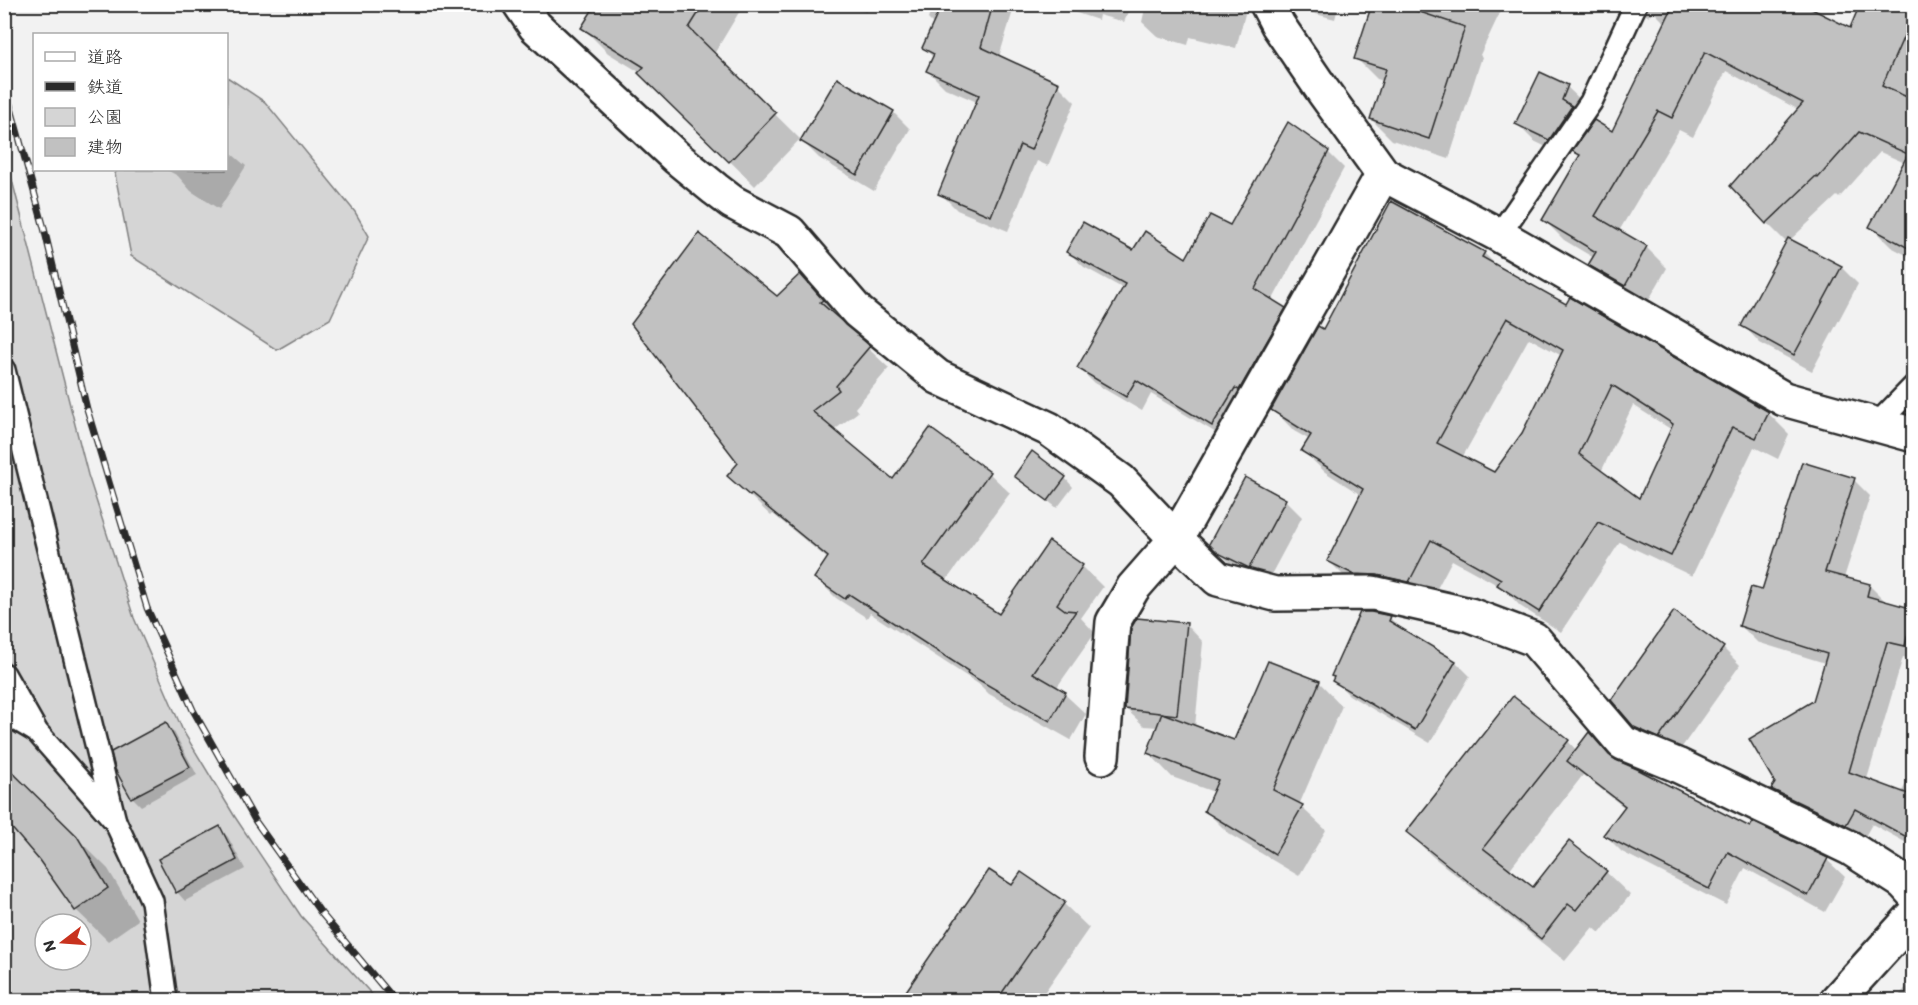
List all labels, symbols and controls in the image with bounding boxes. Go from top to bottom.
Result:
legend [33,33,228,171]
text: 道路 [87,46,123,68]
text: 鉄道 [87,76,123,98]
text: 公園 [87,106,123,128]
text: 建物 [87,136,123,158]
north arrow [33,912,93,972]
text: N [38,938,60,954]

